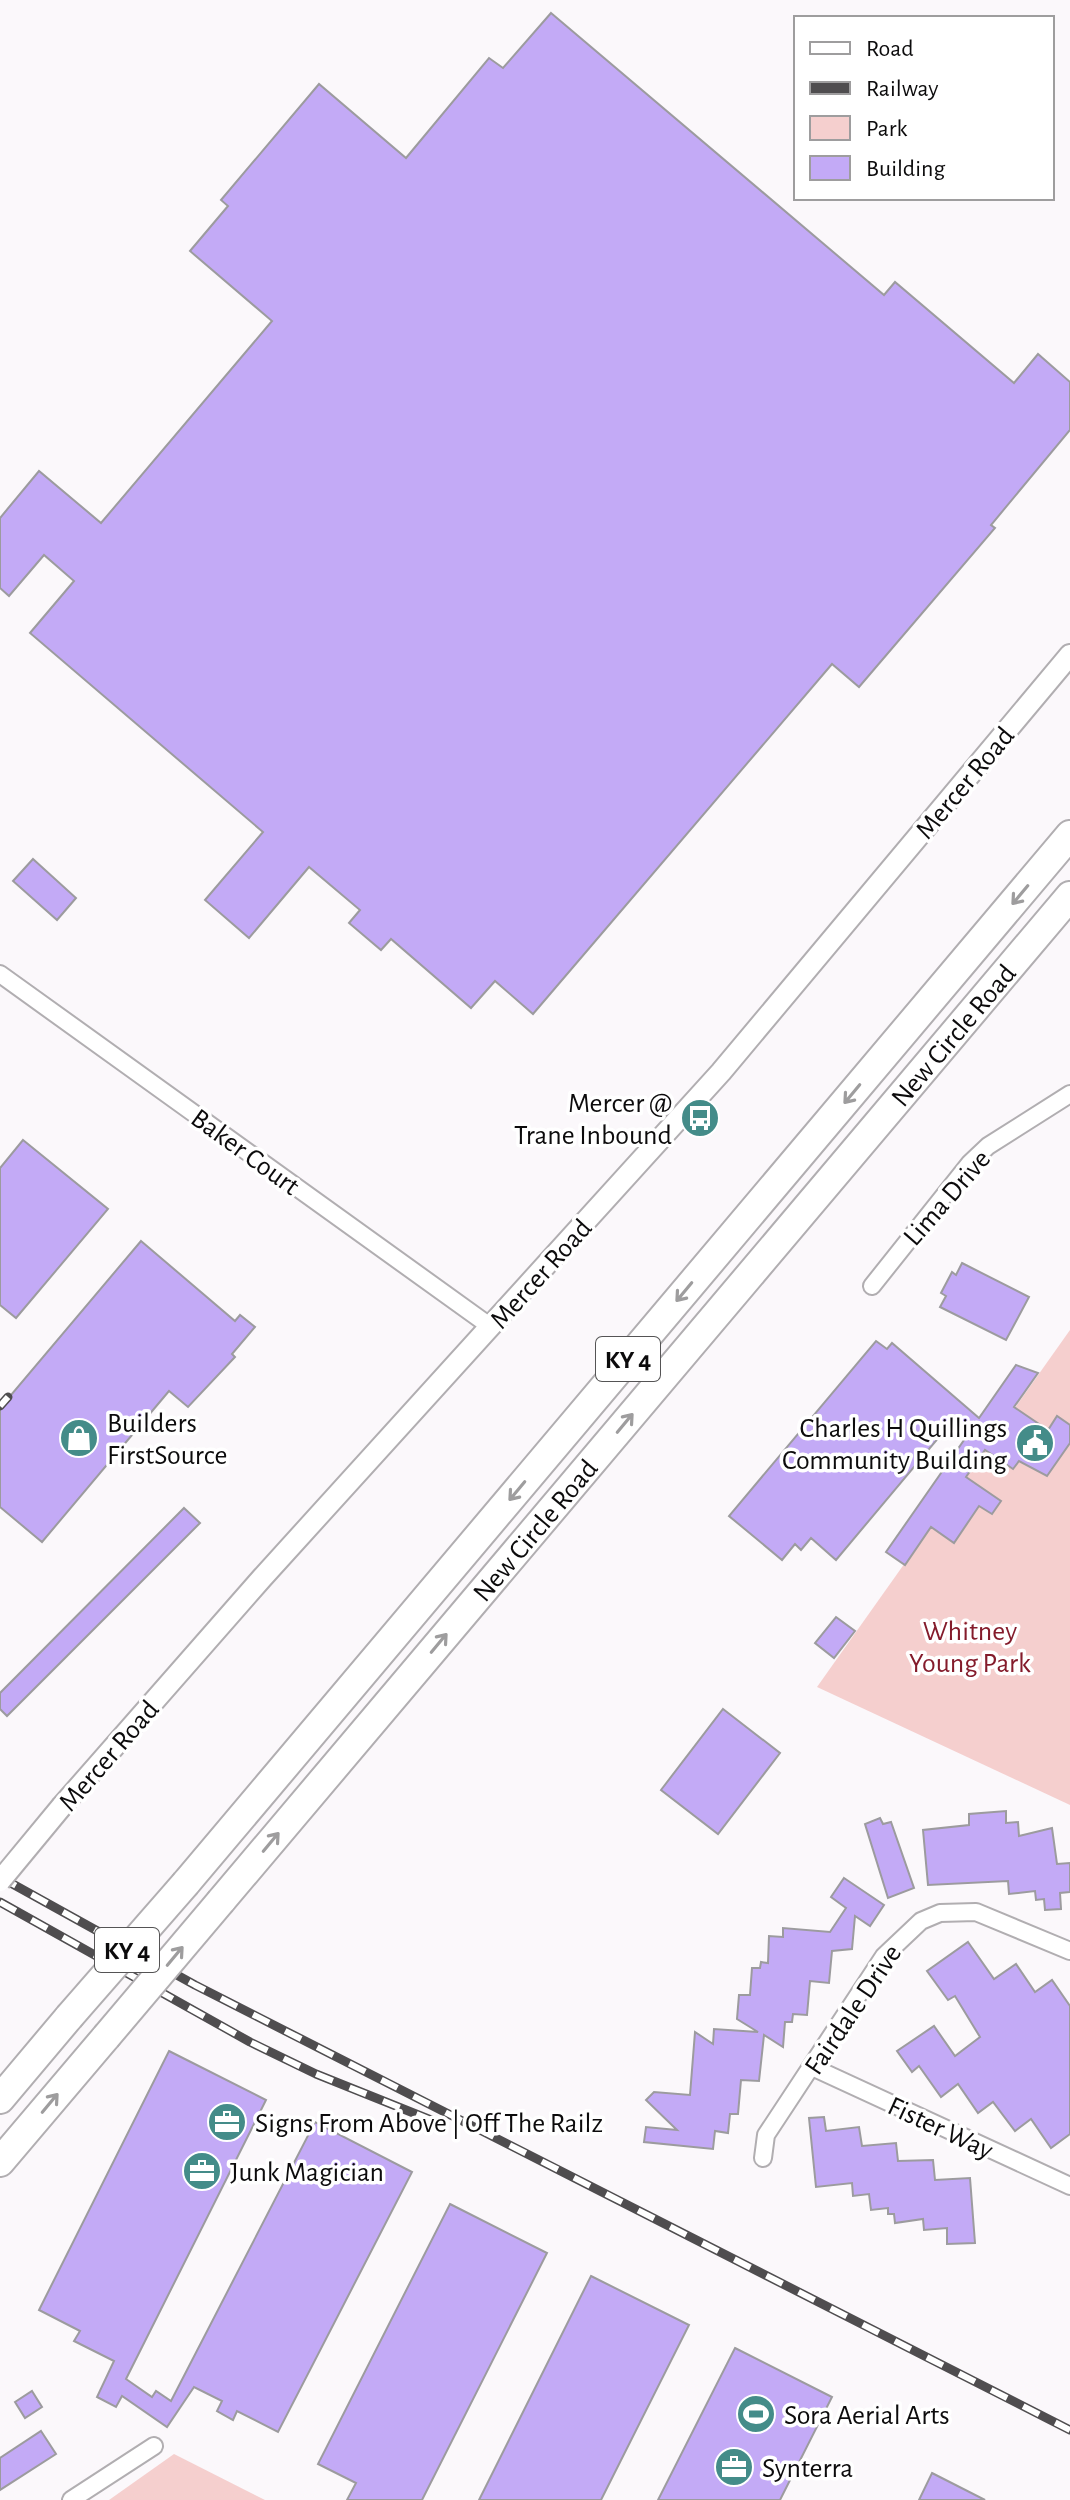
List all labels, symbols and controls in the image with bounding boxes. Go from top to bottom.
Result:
legend [794,16,1054,200]
text: Road [866,37,914,61]
text: Railway [866,77,938,101]
text: Park [866,117,907,141]
text: Building [866,157,945,181]
street label: Mercer Road [911,722,1020,845]
one-way arrow [1011,884,1029,905]
street label: New Circle Road [887,960,1022,1112]
one-way arrow [843,1083,861,1103]
place label: Mercer @ Trane Inbound [514,1090,672,1150]
bus stop icon: Mercer @ Trane Inbound [679,1097,721,1139]
street label: Baker Court [185,1104,304,1201]
street label: Lima Drive [899,1145,996,1252]
street label: Mercer Road [485,1214,598,1334]
one-way arrow [675,1282,693,1302]
road number: KY 4 [596,1337,660,1381]
place label: Builders FirstSource [107,1410,227,1470]
one-way arrow [616,1413,634,1434]
place label: Charles H Quillings Community Building [782,1415,1007,1475]
shop icon: Builders FirstSource [58,1417,100,1459]
public building icon: Charles H Quillings Community Building [1014,1422,1056,1464]
street label: New Circle Road [469,1455,604,1607]
one-way arrow [508,1480,526,1501]
park label: Whitney Young Park [909,1618,1031,1678]
one-way arrow [430,1634,448,1654]
street label: Mercer Road [54,1696,165,1817]
one-way arrow [262,1832,280,1853]
road number: KY 4 [95,1928,159,1972]
street label: Fairdale Drive [800,1940,907,2080]
one-way arrow [166,1946,184,1967]
street label: Fister Way [883,2092,997,2165]
one-way arrow [41,2093,59,2114]
office icon: Signs From Above | Off The Railz [206,2101,248,2143]
place label: Signs From Above | Off The Railz [255,2109,603,2139]
office icon: Junk Magician [181,2150,223,2192]
place label: Junk Magician [230,2159,384,2187]
sports icon: Sora Aerial Arts [735,2393,777,2435]
place label: Sora Aerial Arts [784,2402,950,2430]
office icon: Synterra [713,2446,755,2488]
place label: Synterra [762,2455,853,2483]

